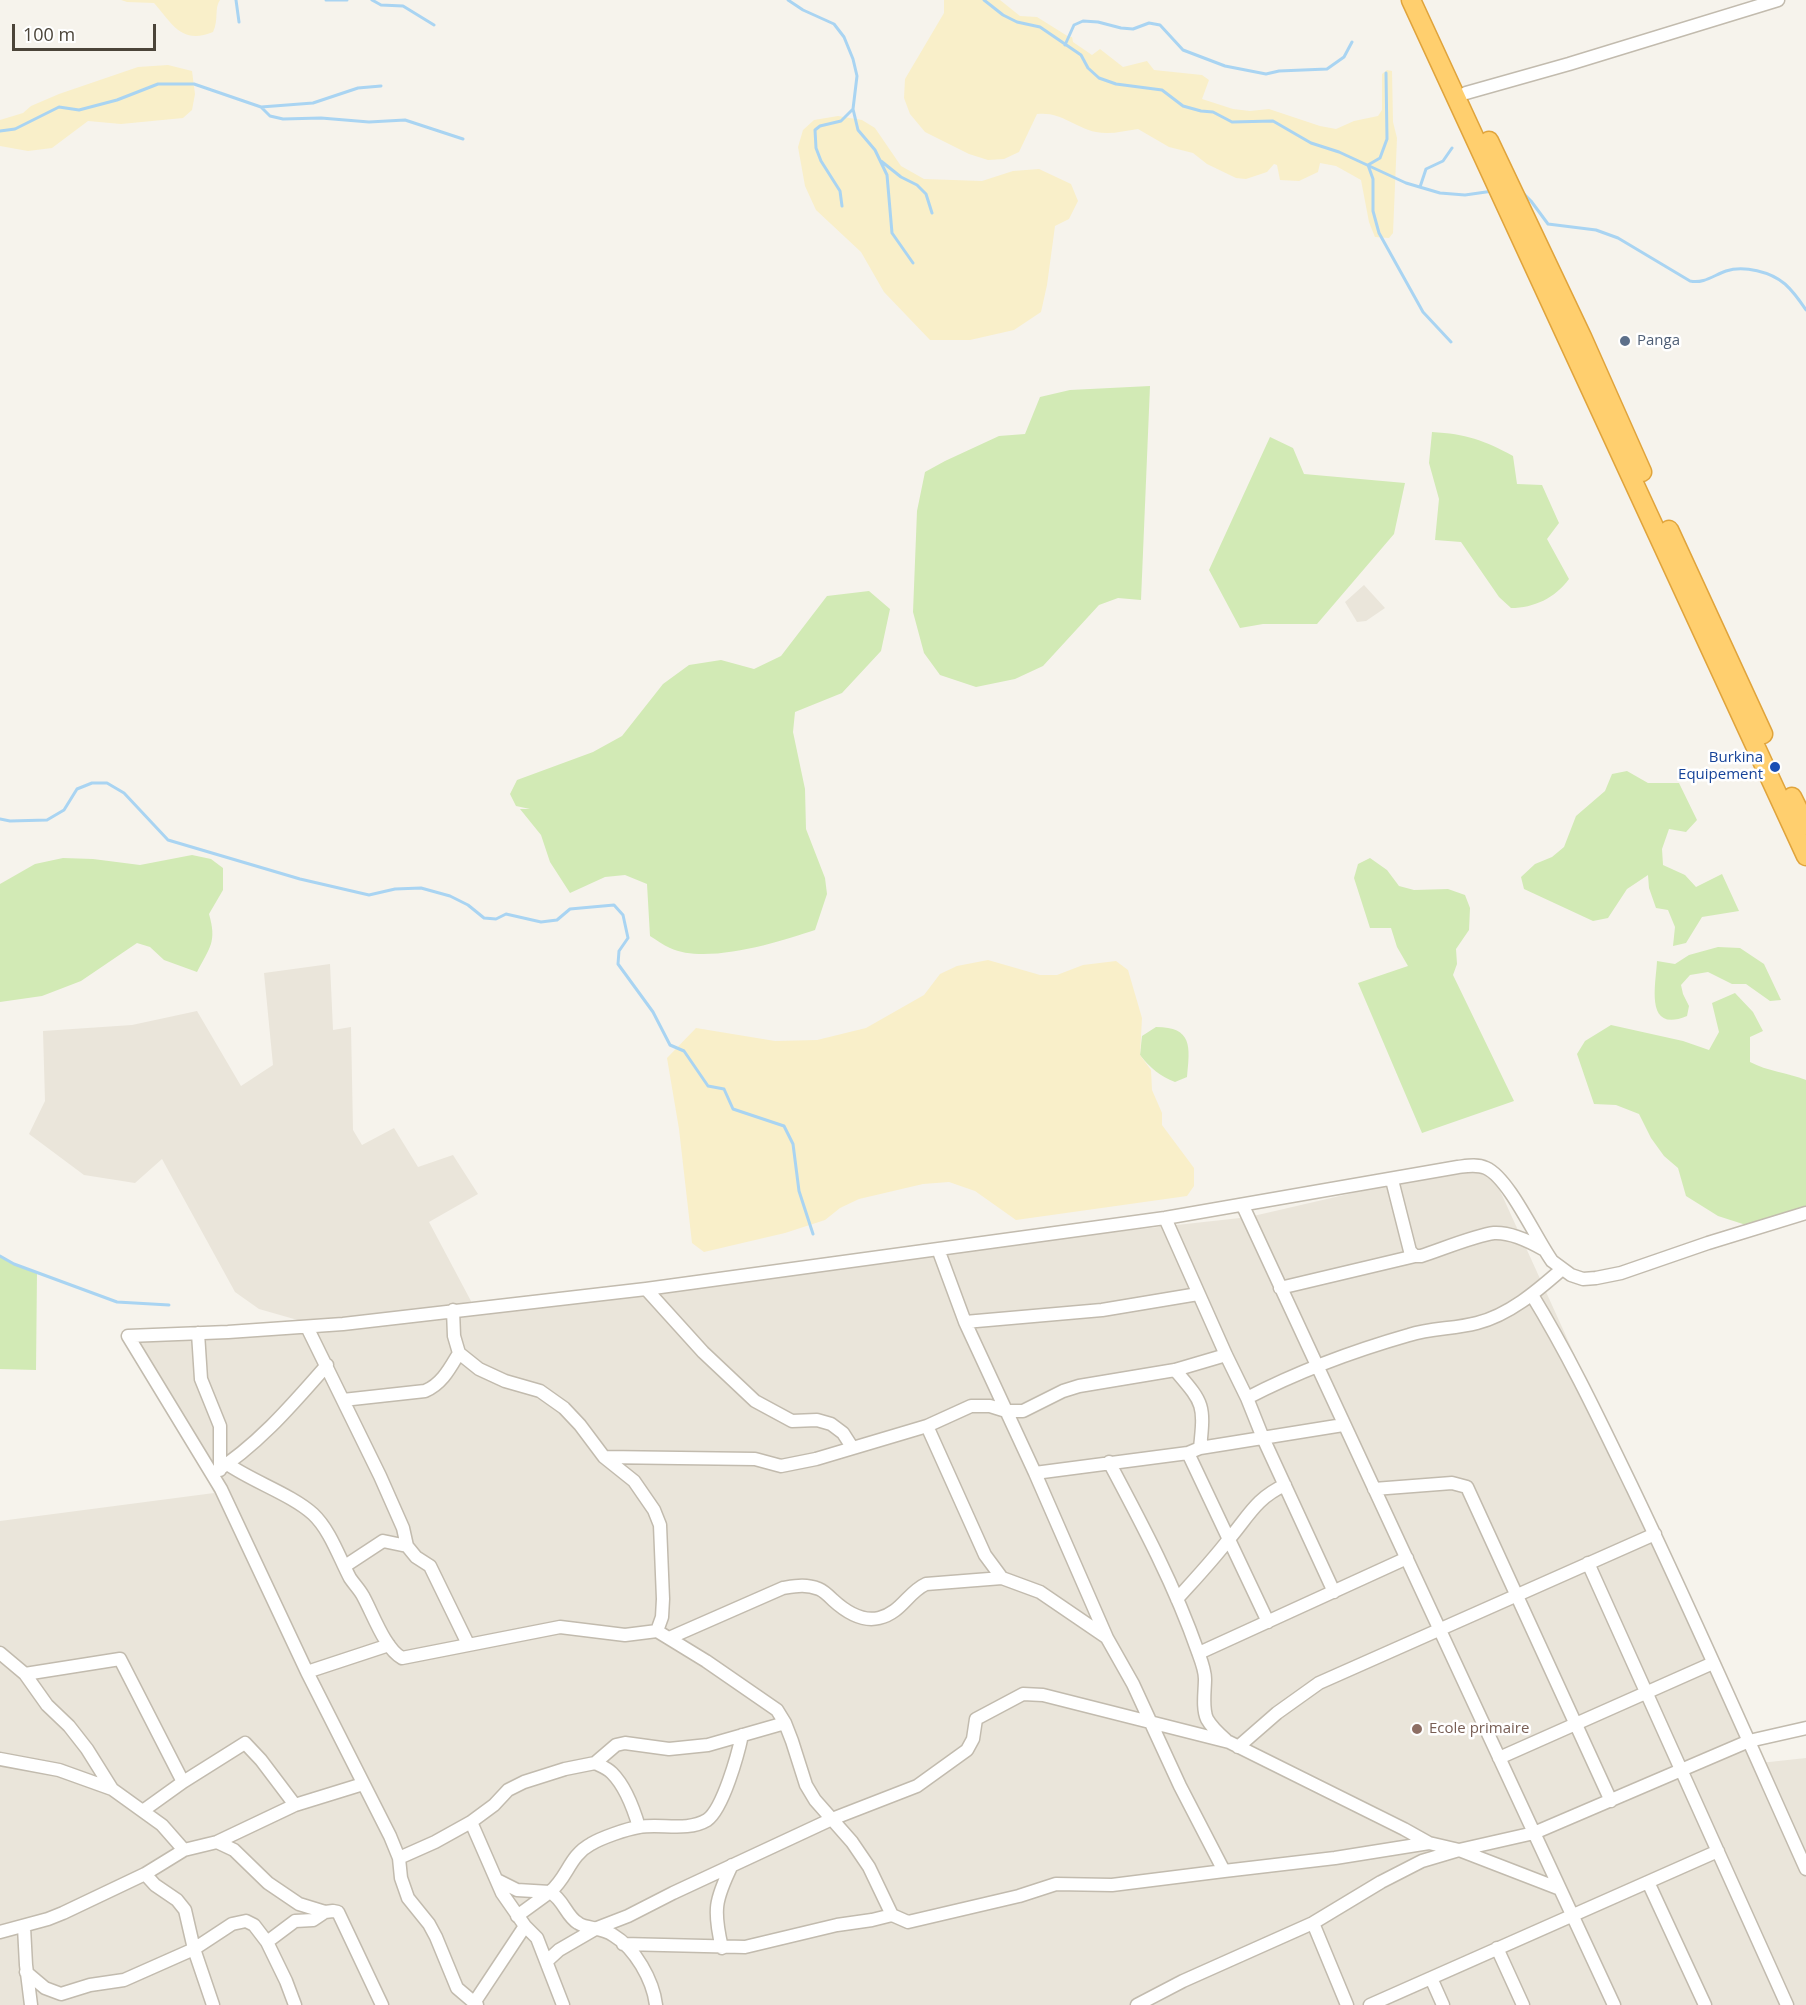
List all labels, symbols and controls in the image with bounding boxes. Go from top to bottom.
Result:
scale bar [15,12,159,50]
text: 100 m [23,22,75,46]
place label: Panga [1637,332,1680,350]
marker: Panga [1618,334,1632,348]
place label: Burkina Equipement [1678,749,1763,784]
marker: Burkina Equipement [1768,760,1782,774]
place label: Ecole primaire [1429,1720,1529,1738]
marker: Ecole primaire [1410,1722,1424,1736]

